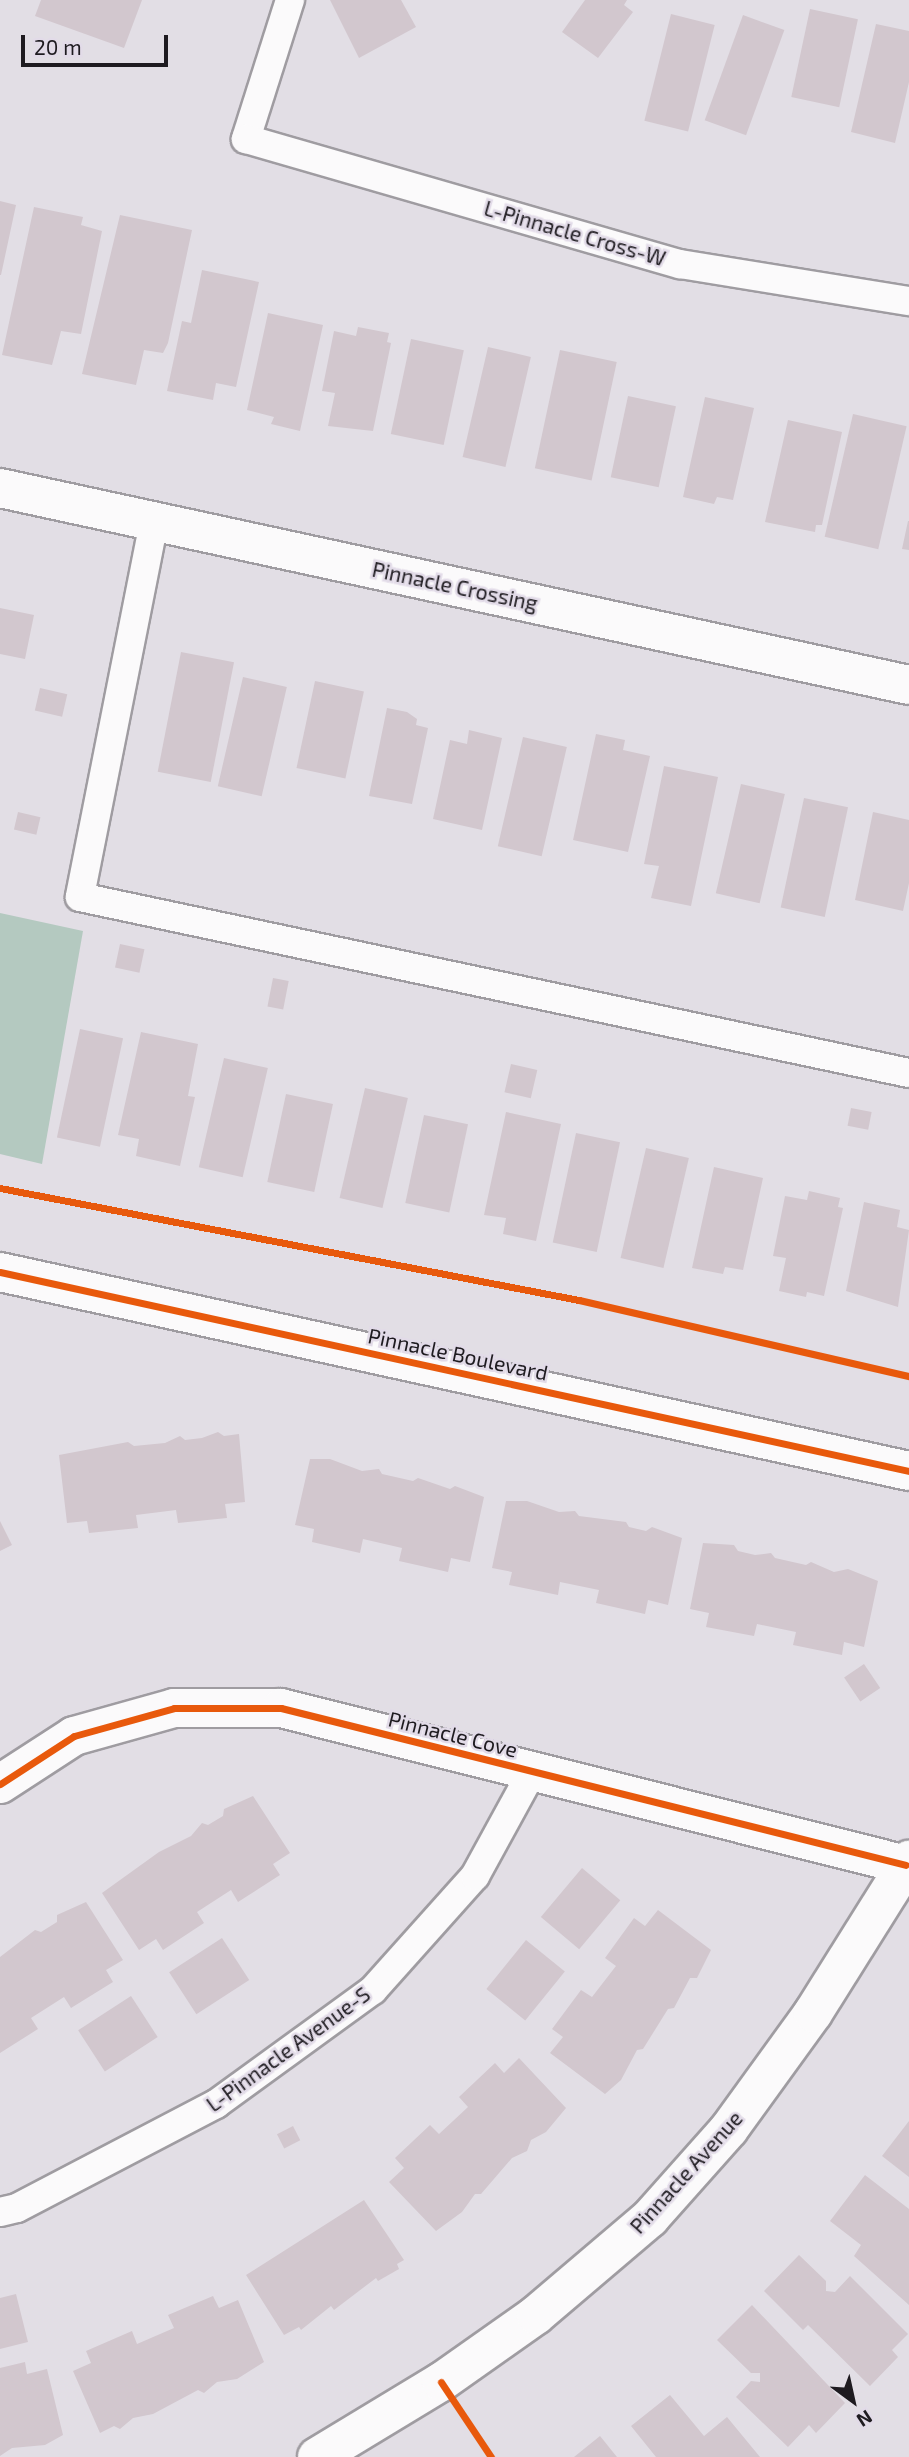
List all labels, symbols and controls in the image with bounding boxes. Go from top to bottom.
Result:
scale bar [24,21,172,65]
text: 20 m [34,34,82,59]
street label: L-Pinnacle Cross-W [481,195,669,271]
street label: Pinnacle Crossing [370,556,540,616]
street label: Pinnacle Boulevard [366,1323,550,1385]
street label: Pinnacle Cove [386,1706,520,1762]
street label: L-Pinnacle Avenue-S [201,1981,375,2117]
street label: Pinnacle Avenue [624,2105,748,2239]
north arrow [818,2366,888,2436]
text: N [853,2406,877,2432]

